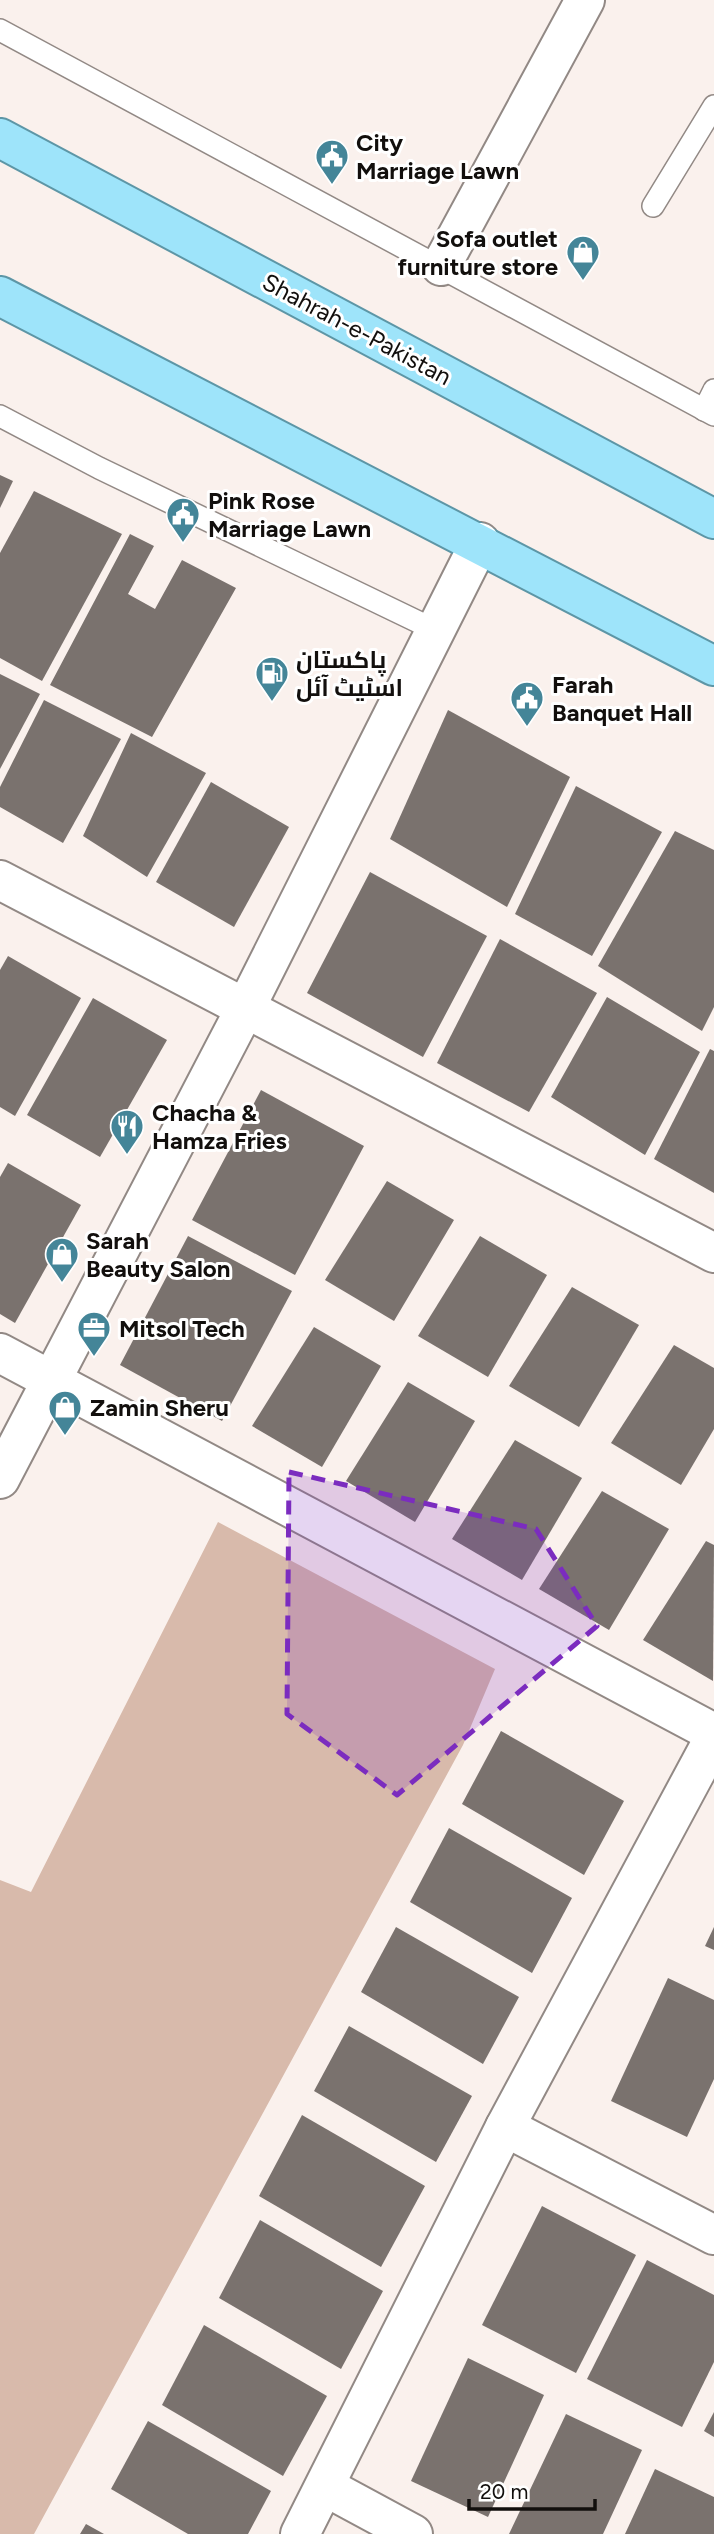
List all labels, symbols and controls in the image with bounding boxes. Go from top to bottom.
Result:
place label: City Marriage Lawn [356,128,519,185]
public building icon: City Marriage Lawn [313,137,351,186]
place label: Sofa outlet furniture store [398,224,558,281]
shop icon: Sofa outlet furniture store [564,233,602,282]
street label: Shahrah-e-Pakistan [258,267,456,391]
place label: Pink Rose Marriage Lawn [208,486,371,543]
public building icon: Pink Rose Marriage Lawn [164,495,202,544]
place label: پاکستان اسٹیٹ آئل [296,645,403,702]
fuel station icon: پاکستان اسٹیٹ آئل [253,654,291,703]
place label: Farah Banquet Hall [552,670,692,727]
public building icon: Farah Banquet Hall [508,679,546,728]
place label: Chacha & Hamza Fries [152,1098,287,1155]
restaurant icon: Chacha & Hamza Fries [108,1107,146,1156]
place label: Sarah Beauty Salon [86,1226,230,1283]
shop icon: Sarah Beauty Salon [43,1235,81,1284]
office icon: Mitsol Tech [75,1309,113,1358]
place label: Mitsol Tech [119,1314,245,1343]
shop icon: Zamin Sheru [46,1388,84,1437]
place label: Zamin Sheru [90,1393,229,1422]
scale bar [469,2468,595,2512]
text: 20 m [480,2479,528,2504]

